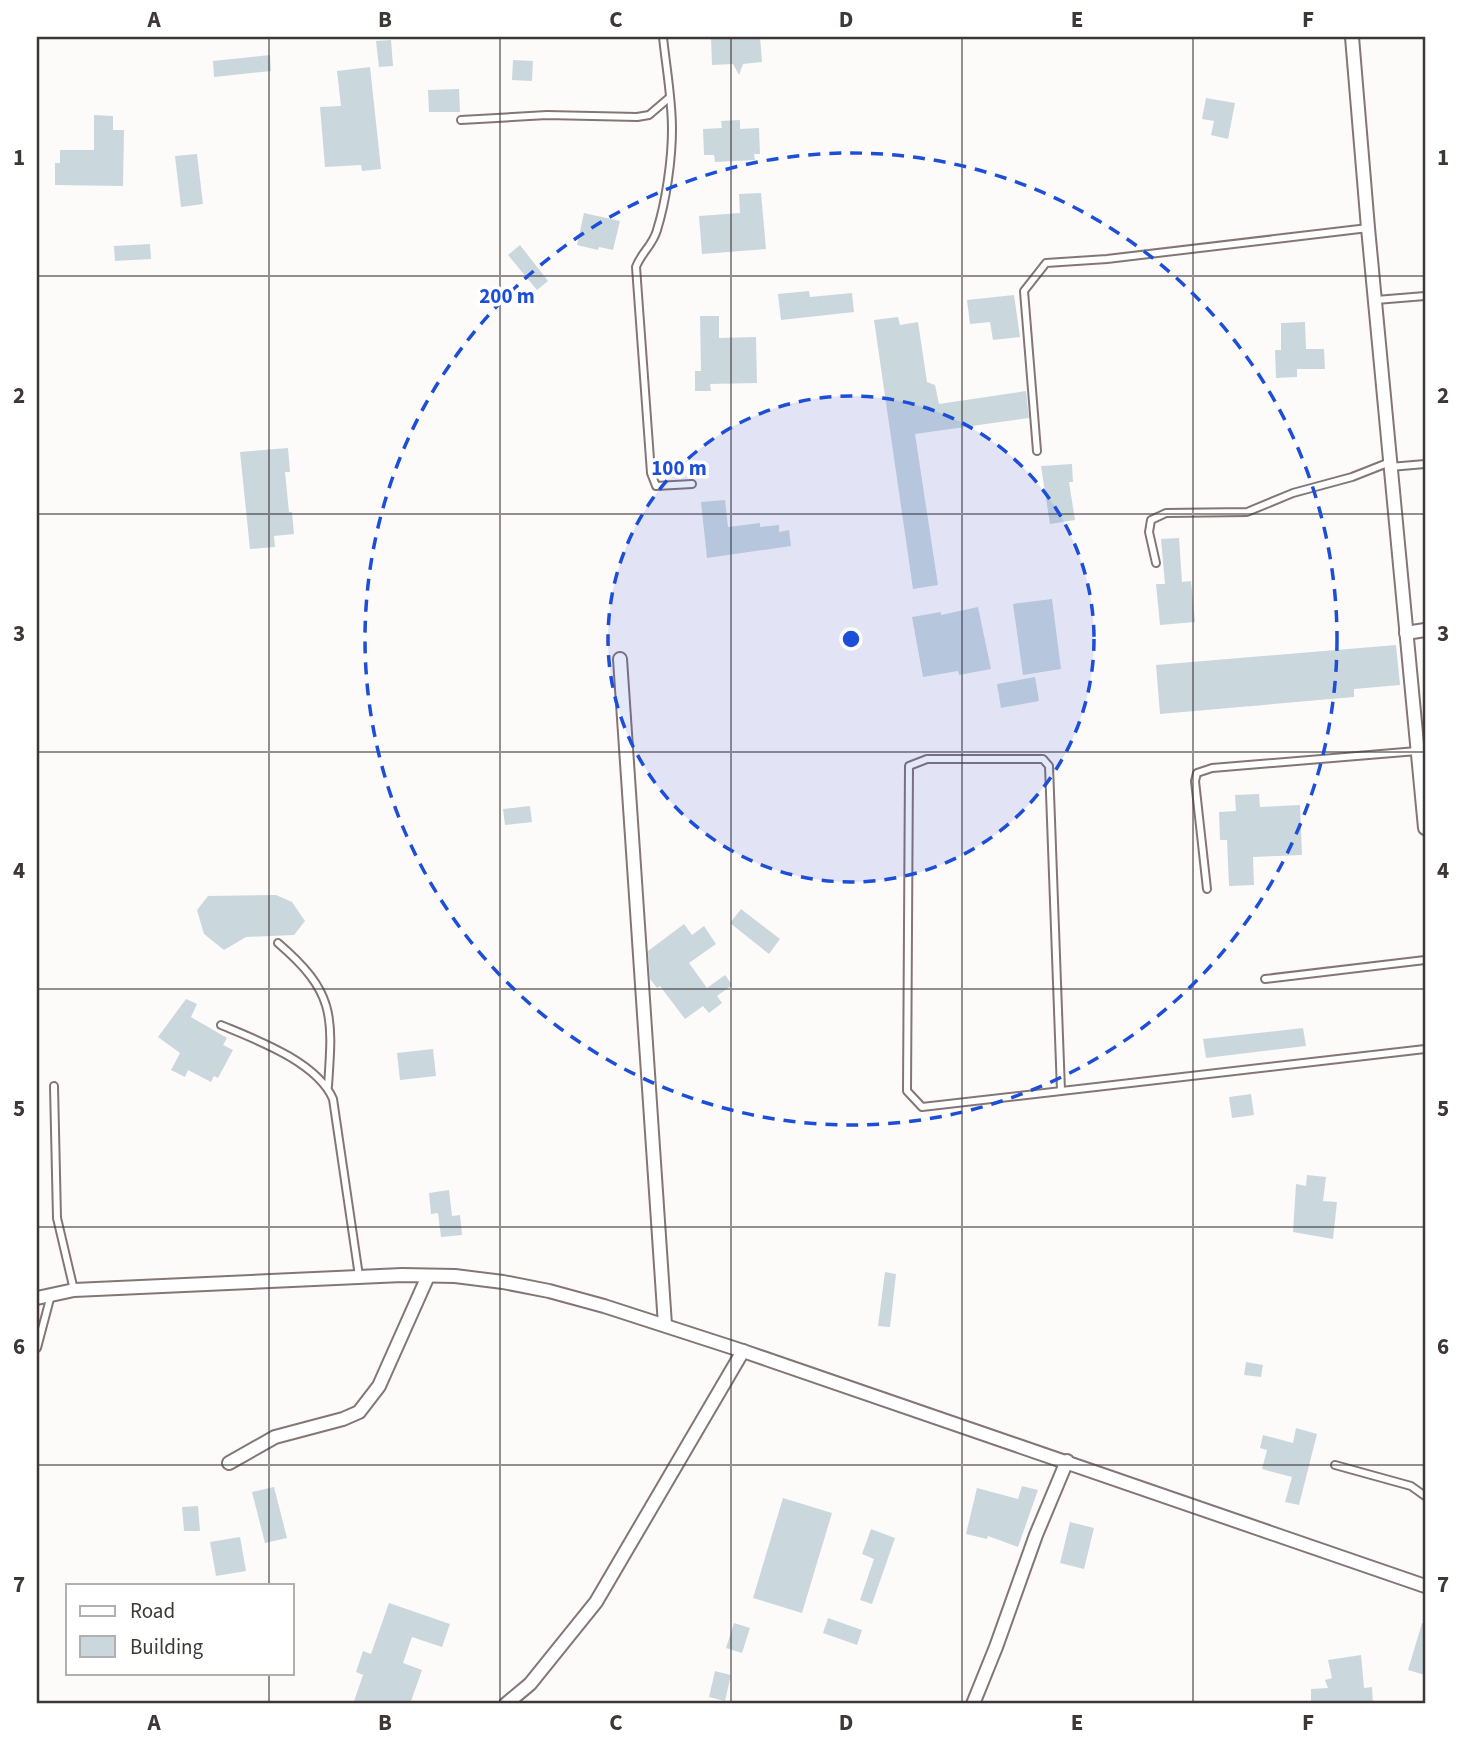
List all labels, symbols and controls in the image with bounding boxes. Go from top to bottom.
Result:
text: A [146,3,161,36]
text: B [378,3,392,36]
text: C [609,3,623,36]
text: D [839,3,853,36]
text: E [1071,3,1083,36]
text: F [1302,3,1314,36]
text: 1 [13,141,25,174]
text: 1 [1437,141,1449,174]
text: 200 m [479,281,535,311]
text: 2 [13,379,25,412]
text: 2 [1437,379,1449,412]
text: 100 m [651,453,707,483]
text: 3 [13,617,25,650]
text: 3 [1437,617,1449,650]
centre of rings [839,627,863,651]
text: 4 [13,854,25,887]
text: 4 [1437,854,1449,887]
text: 5 [13,1092,25,1125]
text: 5 [1437,1092,1449,1125]
text: 6 [13,1330,25,1363]
text: 6 [1437,1330,1449,1363]
text: 7 [13,1568,25,1601]
text: 7 [1437,1568,1449,1601]
legend [66,1584,294,1674]
text: Road [130,1596,175,1626]
text: Building [130,1632,204,1662]
text: A [146,1706,161,1739]
text: B [378,1706,392,1739]
text: C [609,1706,623,1739]
text: D [839,1706,853,1739]
text: E [1071,1706,1083,1739]
text: F [1302,1706,1314,1739]

